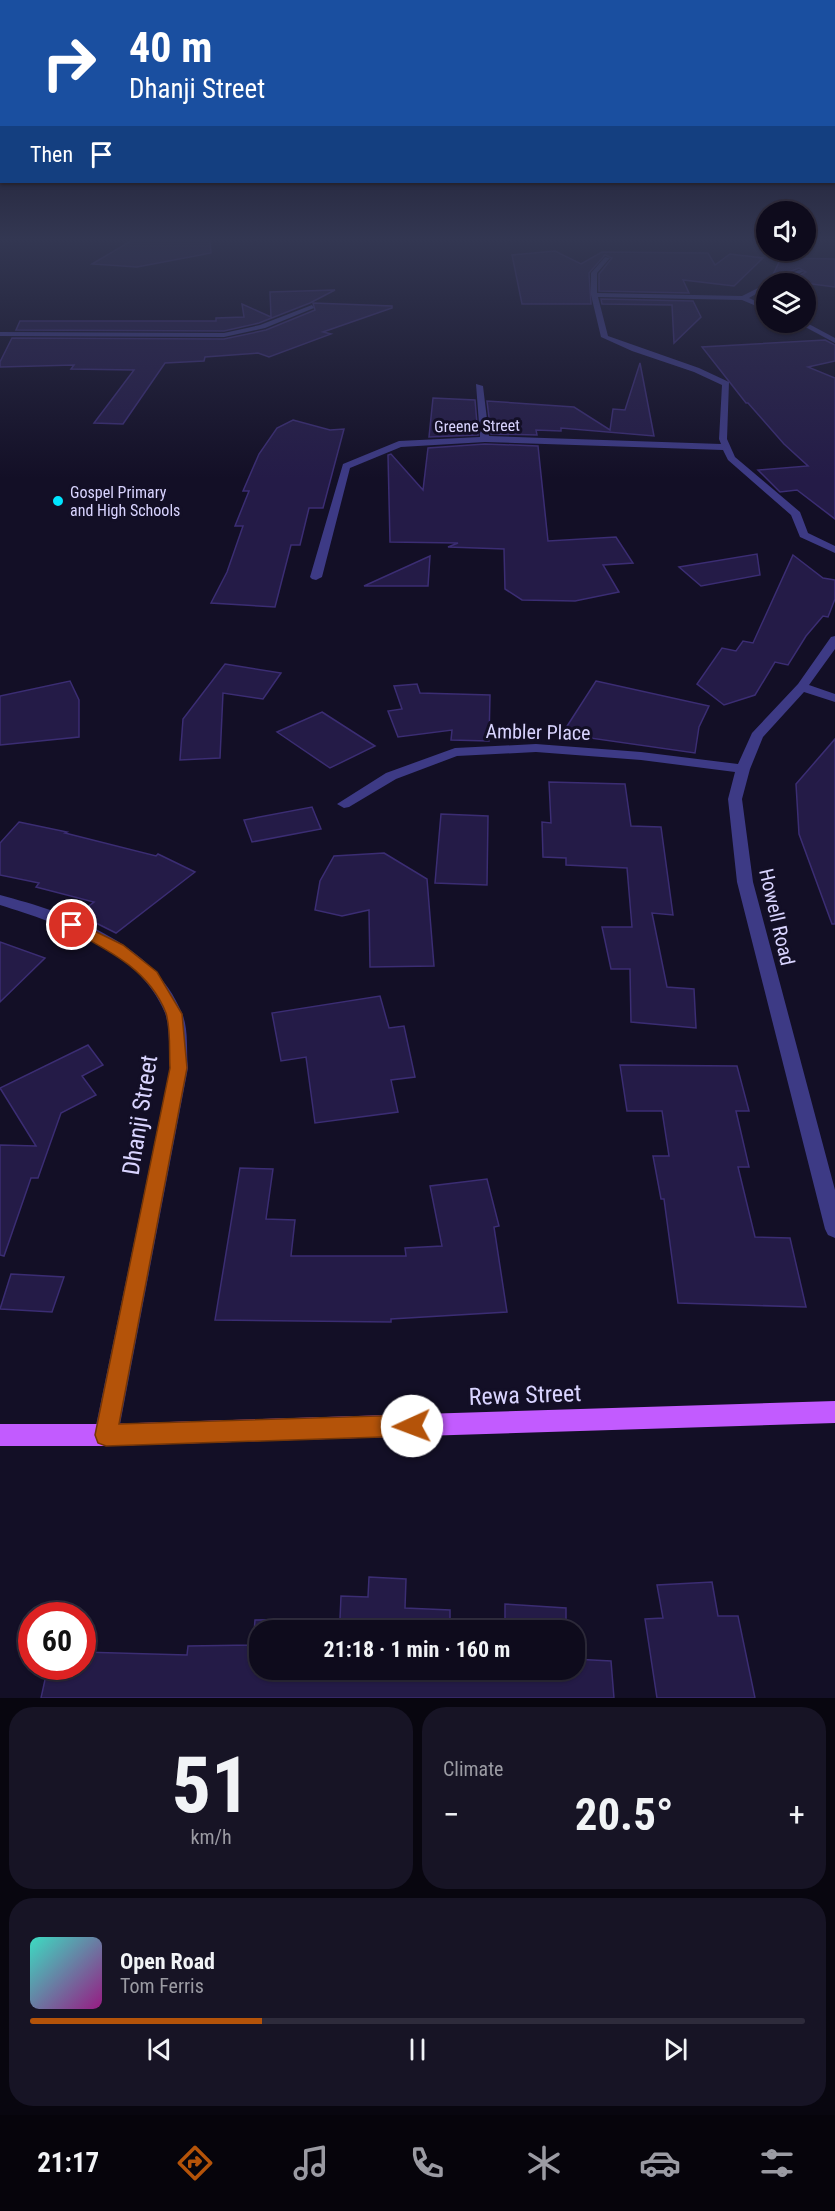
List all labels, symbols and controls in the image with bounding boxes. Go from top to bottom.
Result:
text: 40 m [129,23,212,72]
icon: right [30,24,108,102]
text: Dhanji Street [129,73,265,105]
icon: arrive [85,138,118,171]
text: Then [30,142,73,167]
map controls [756,201,816,333]
button: sound [756,201,816,261]
button: layers [756,273,816,333]
street label: Greene Street [434,416,520,436]
place label: Gospel Primary and High Schools [70,483,180,520]
marker: Gospel Primary and High Schools [51,494,65,508]
street label: Ambler Place [485,719,591,745]
street label: Howell Road [754,866,800,968]
pin [46,899,97,950]
icon: arrive [55,908,88,941]
street label: Dhanji Street [117,1053,163,1177]
street label: Rewa Street [468,1379,582,1411]
position arrow [380,1394,444,1458]
speed limit sign: 60 [18,1602,96,1680]
text: 21:18 · 1 min · 160 m [324,1637,510,1662]
text: 51 [172,1740,250,1831]
text: Climate [443,1757,503,1781]
text: 20.5° [575,1788,673,1841]
text: − [443,1795,460,1834]
text: + [789,1795,805,1834]
text: km/h [190,1825,232,1849]
text: Open Road [120,1949,215,1974]
text: Tom Ferris [120,1974,204,1998]
icon: previous [143,2033,176,2066]
icon: pause [401,2033,434,2066]
icon: next [659,2033,692,2066]
icon: directions [174,2142,216,2184]
icon: music [290,2142,332,2184]
icon: phone [406,2142,448,2184]
icon: climate [523,2142,565,2184]
icon: car [639,2142,681,2184]
icon: filters [756,2142,798,2184]
text: 21:17 [37,2147,99,2179]

